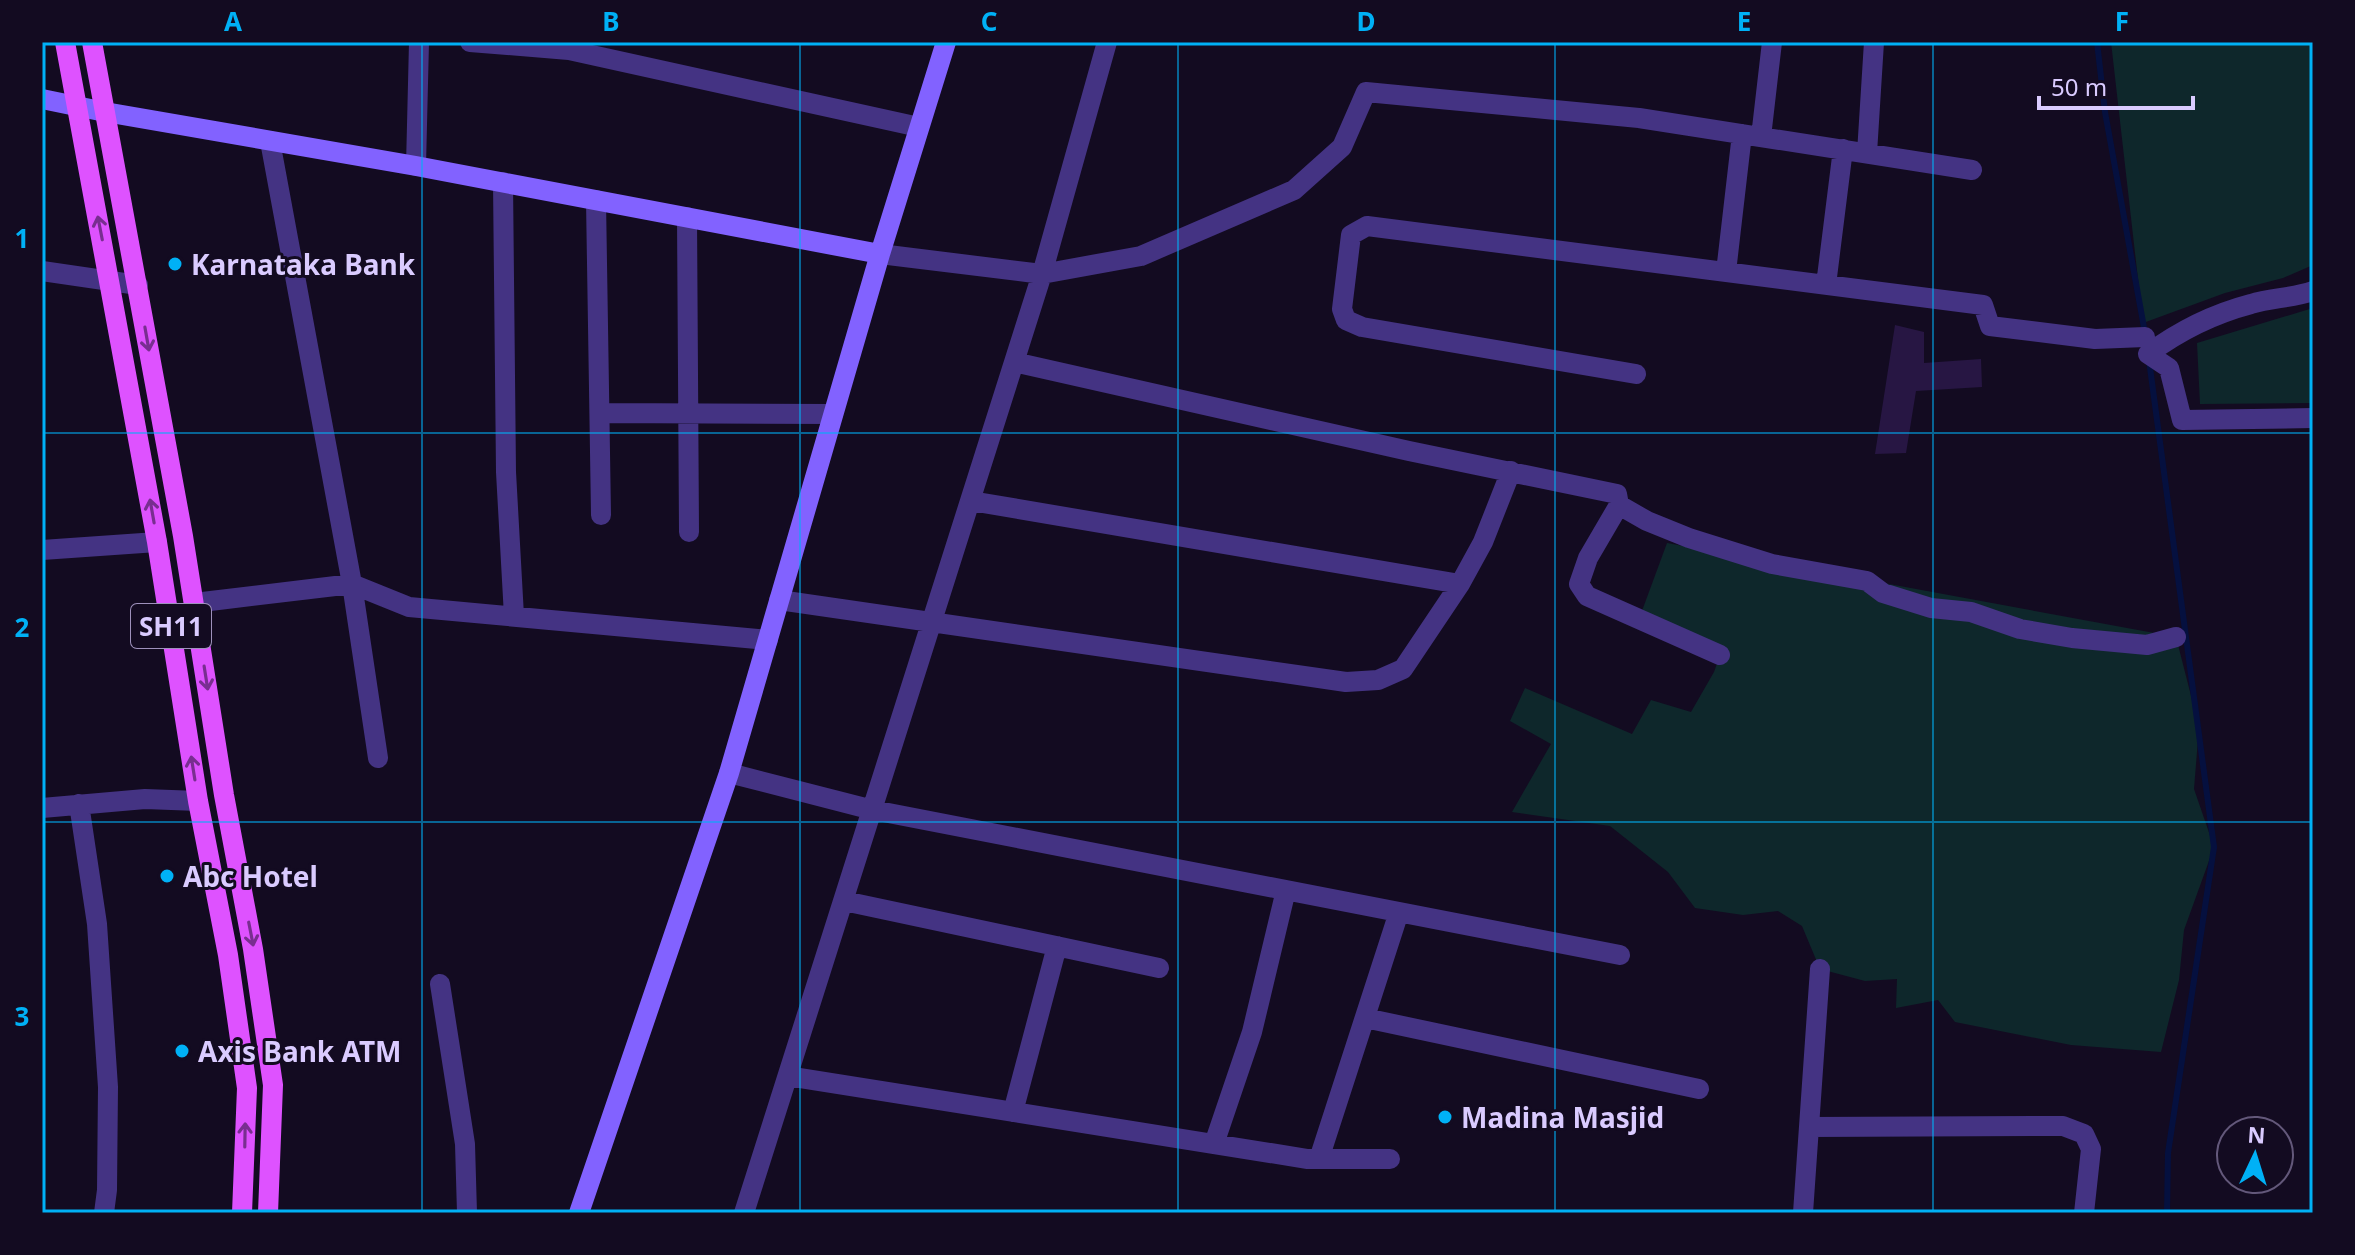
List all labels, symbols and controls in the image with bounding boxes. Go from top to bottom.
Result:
text: A [224,3,242,39]
text: B [602,3,620,39]
text: C [981,3,997,39]
text: D [1356,3,1376,39]
text: E [1737,3,1751,39]
text: F [2115,3,2129,39]
scale bar [2039,60,2193,110]
text: 50 m [2051,70,2107,103]
one-way arrow [91,216,106,241]
text: 1 [15,220,29,256]
place label: Karnataka Bank [191,245,416,283]
marker: Karnataka Bank [166,255,184,273]
one-way arrow [141,326,156,351]
one-way arrow [143,499,158,524]
road number: SH11 [131,604,211,648]
text: 2 [15,609,30,645]
one-way arrow [199,665,214,690]
one-way arrow [185,756,200,781]
place label: Abc Hotel [183,857,318,895]
marker: Abc Hotel [158,867,176,885]
one-way arrow [244,921,259,946]
text: 3 [15,998,29,1034]
place label: Axis Bank ATM [198,1032,401,1070]
marker: Axis Bank ATM [173,1042,191,1060]
place label: Madina Masjid [1461,1098,1664,1136]
marker: Madina Masjid [1436,1108,1454,1126]
north arrow [2215,1115,2295,1195]
text: N [2246,1118,2266,1150]
one-way arrow [238,1122,253,1149]

